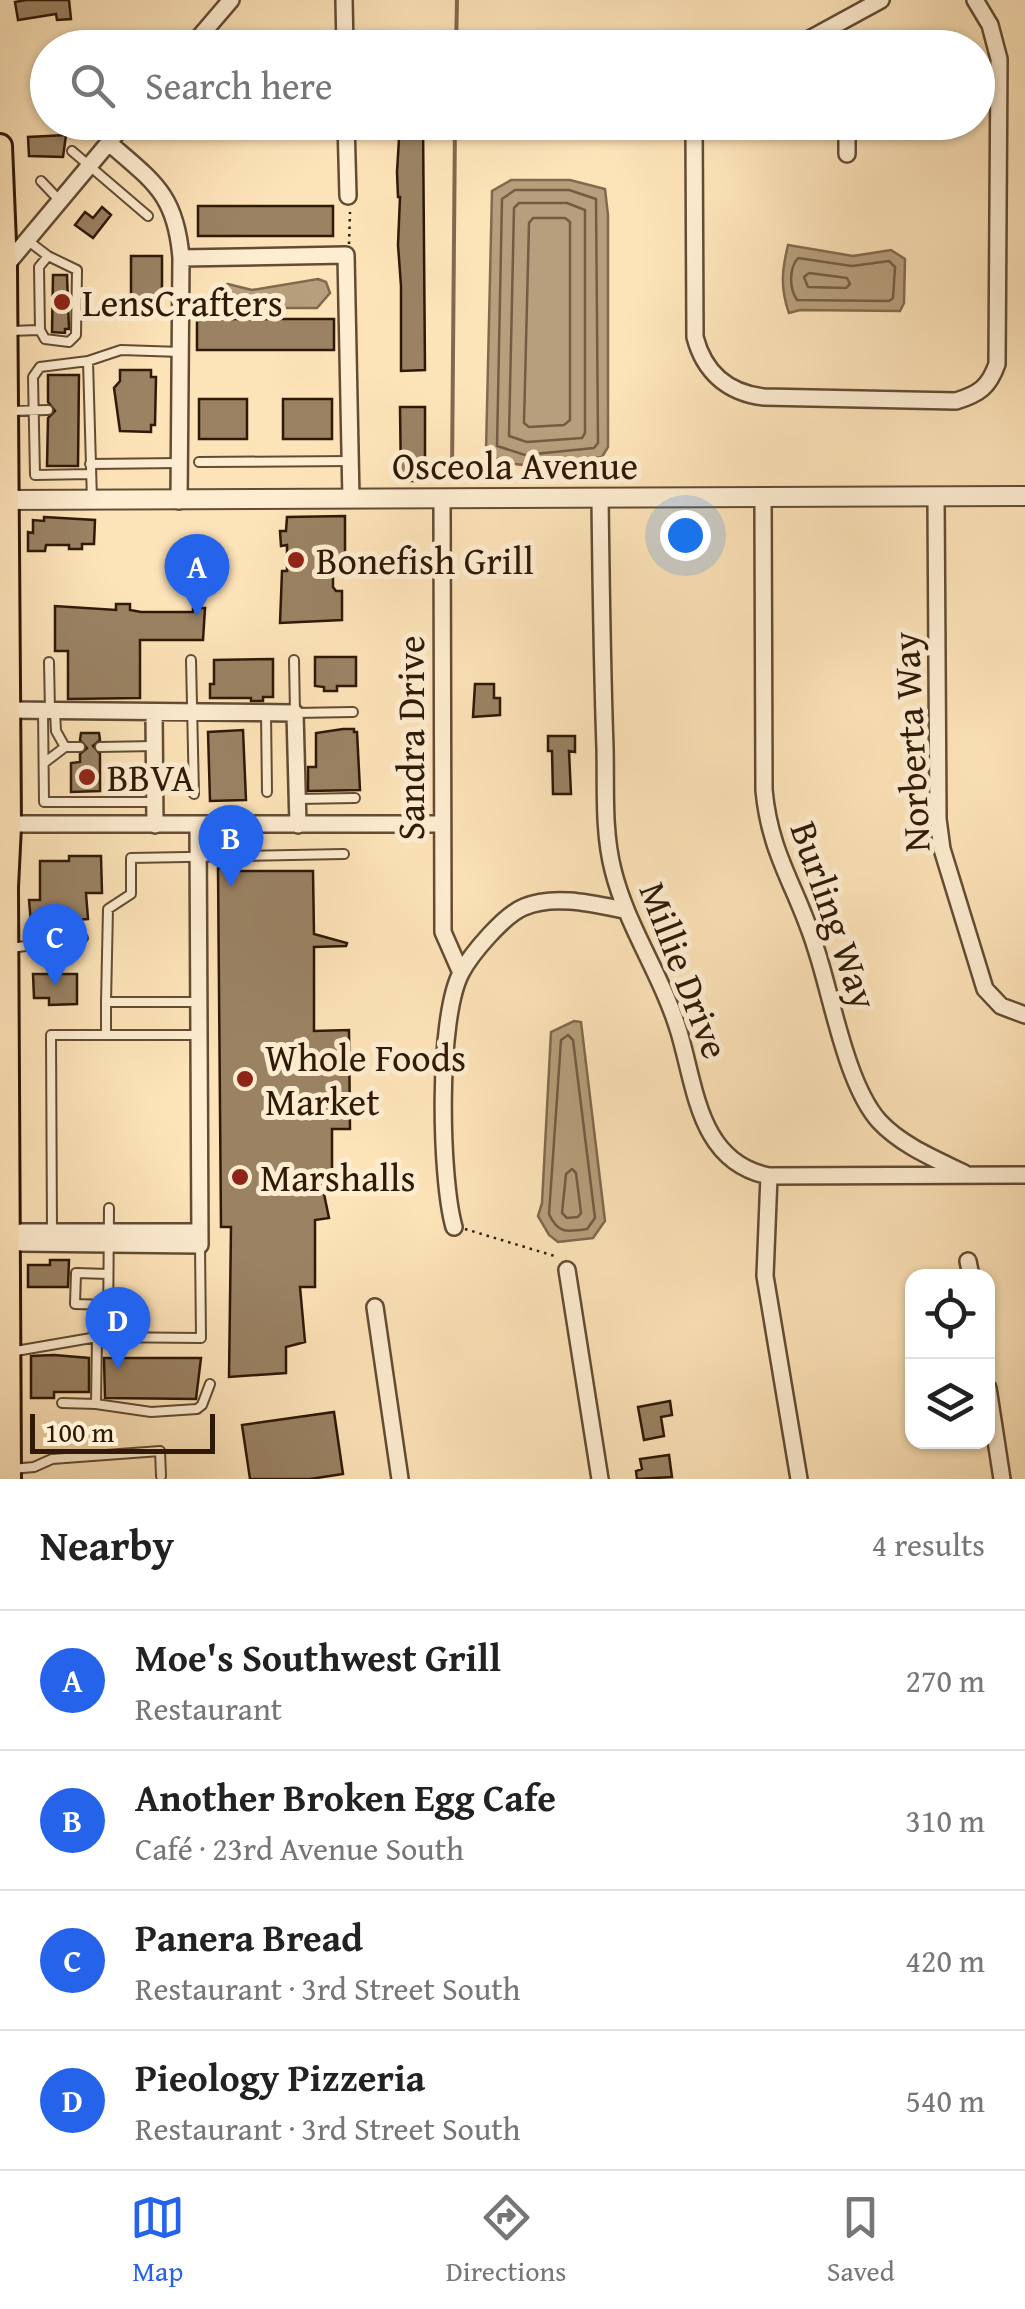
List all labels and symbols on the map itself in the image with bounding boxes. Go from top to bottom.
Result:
place label: LensCrafters [82,274,283,330]
marker: LensCrafters [51,291,73,313]
street label: Osceola Avenue [392,437,638,493]
your location [660,510,711,561]
place label: Bonefish Grill [316,532,534,588]
pin: A [164,534,230,616]
marker: Bonefish Grill [285,549,307,571]
street label: Norberta Way [876,630,944,854]
street label: Sandra Drive [382,635,438,841]
place label: BBVA [107,749,194,805]
marker: BBVA [76,766,98,788]
pin: B [198,804,264,887]
street label: Burling Way [777,813,893,1017]
street label: Millie Drive [626,873,744,1067]
pin: C [22,904,88,986]
place label: Whole Foods Market [265,1029,466,1129]
marker: Whole Foods Market [234,1068,256,1090]
place label: Marshalls [260,1149,416,1205]
marker: Marshalls [229,1166,251,1188]
pin: D [86,1286,150,1369]
scale bar [30,1409,215,1454]

